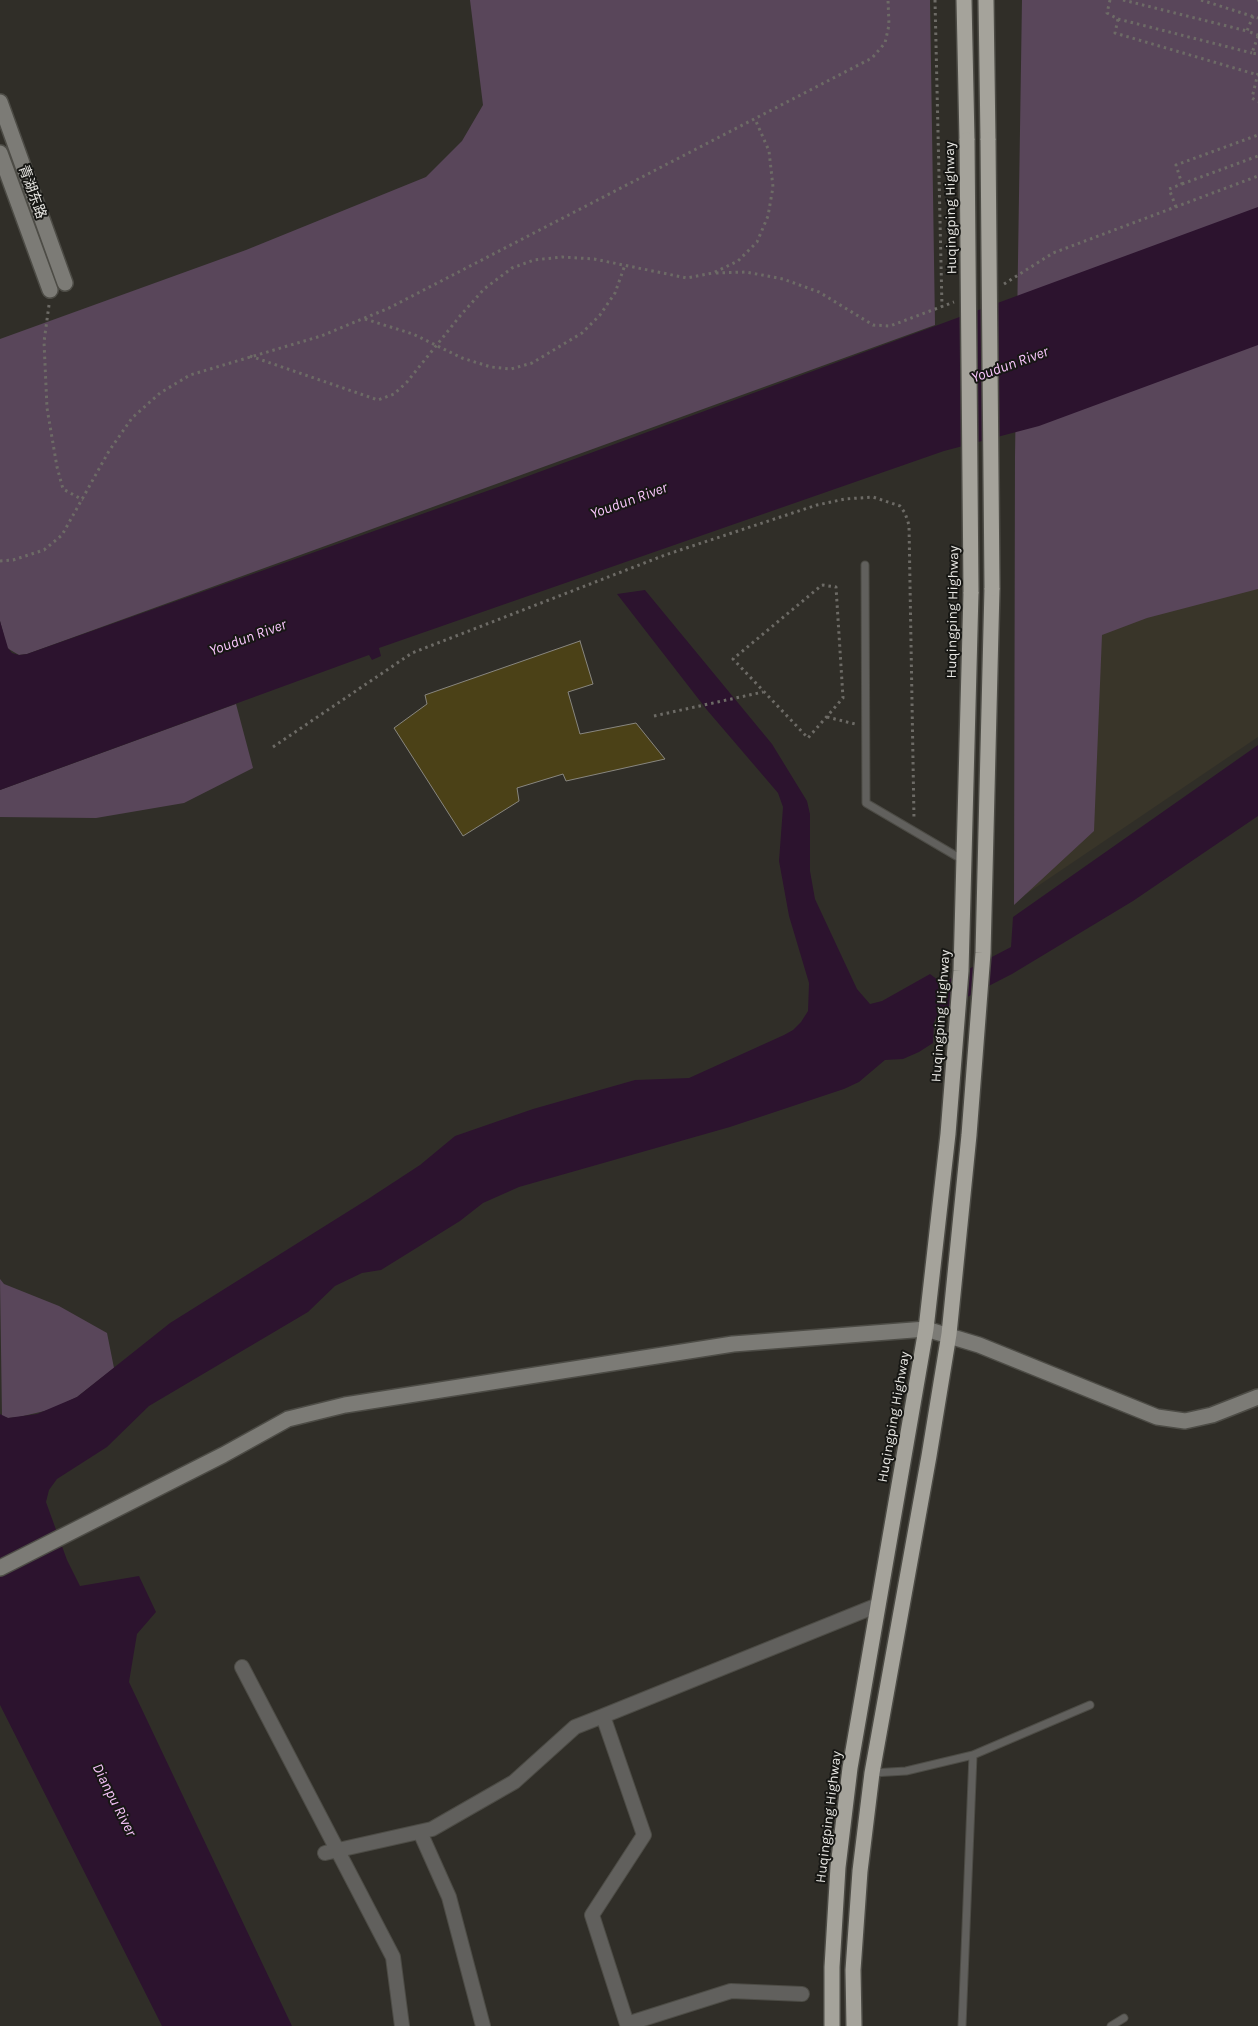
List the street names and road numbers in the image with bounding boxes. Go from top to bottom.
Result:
street label: Huqingping Highway [941,141,961,275]
street label: 青湖东路 [15,163,49,221]
street label: Huqingping Highway [943,545,963,679]
street label: Huqingping Highway [928,949,954,1083]
street label: Huqingping Highway [874,1350,914,1484]
street label: Huqingping Highway [813,1750,845,1884]

